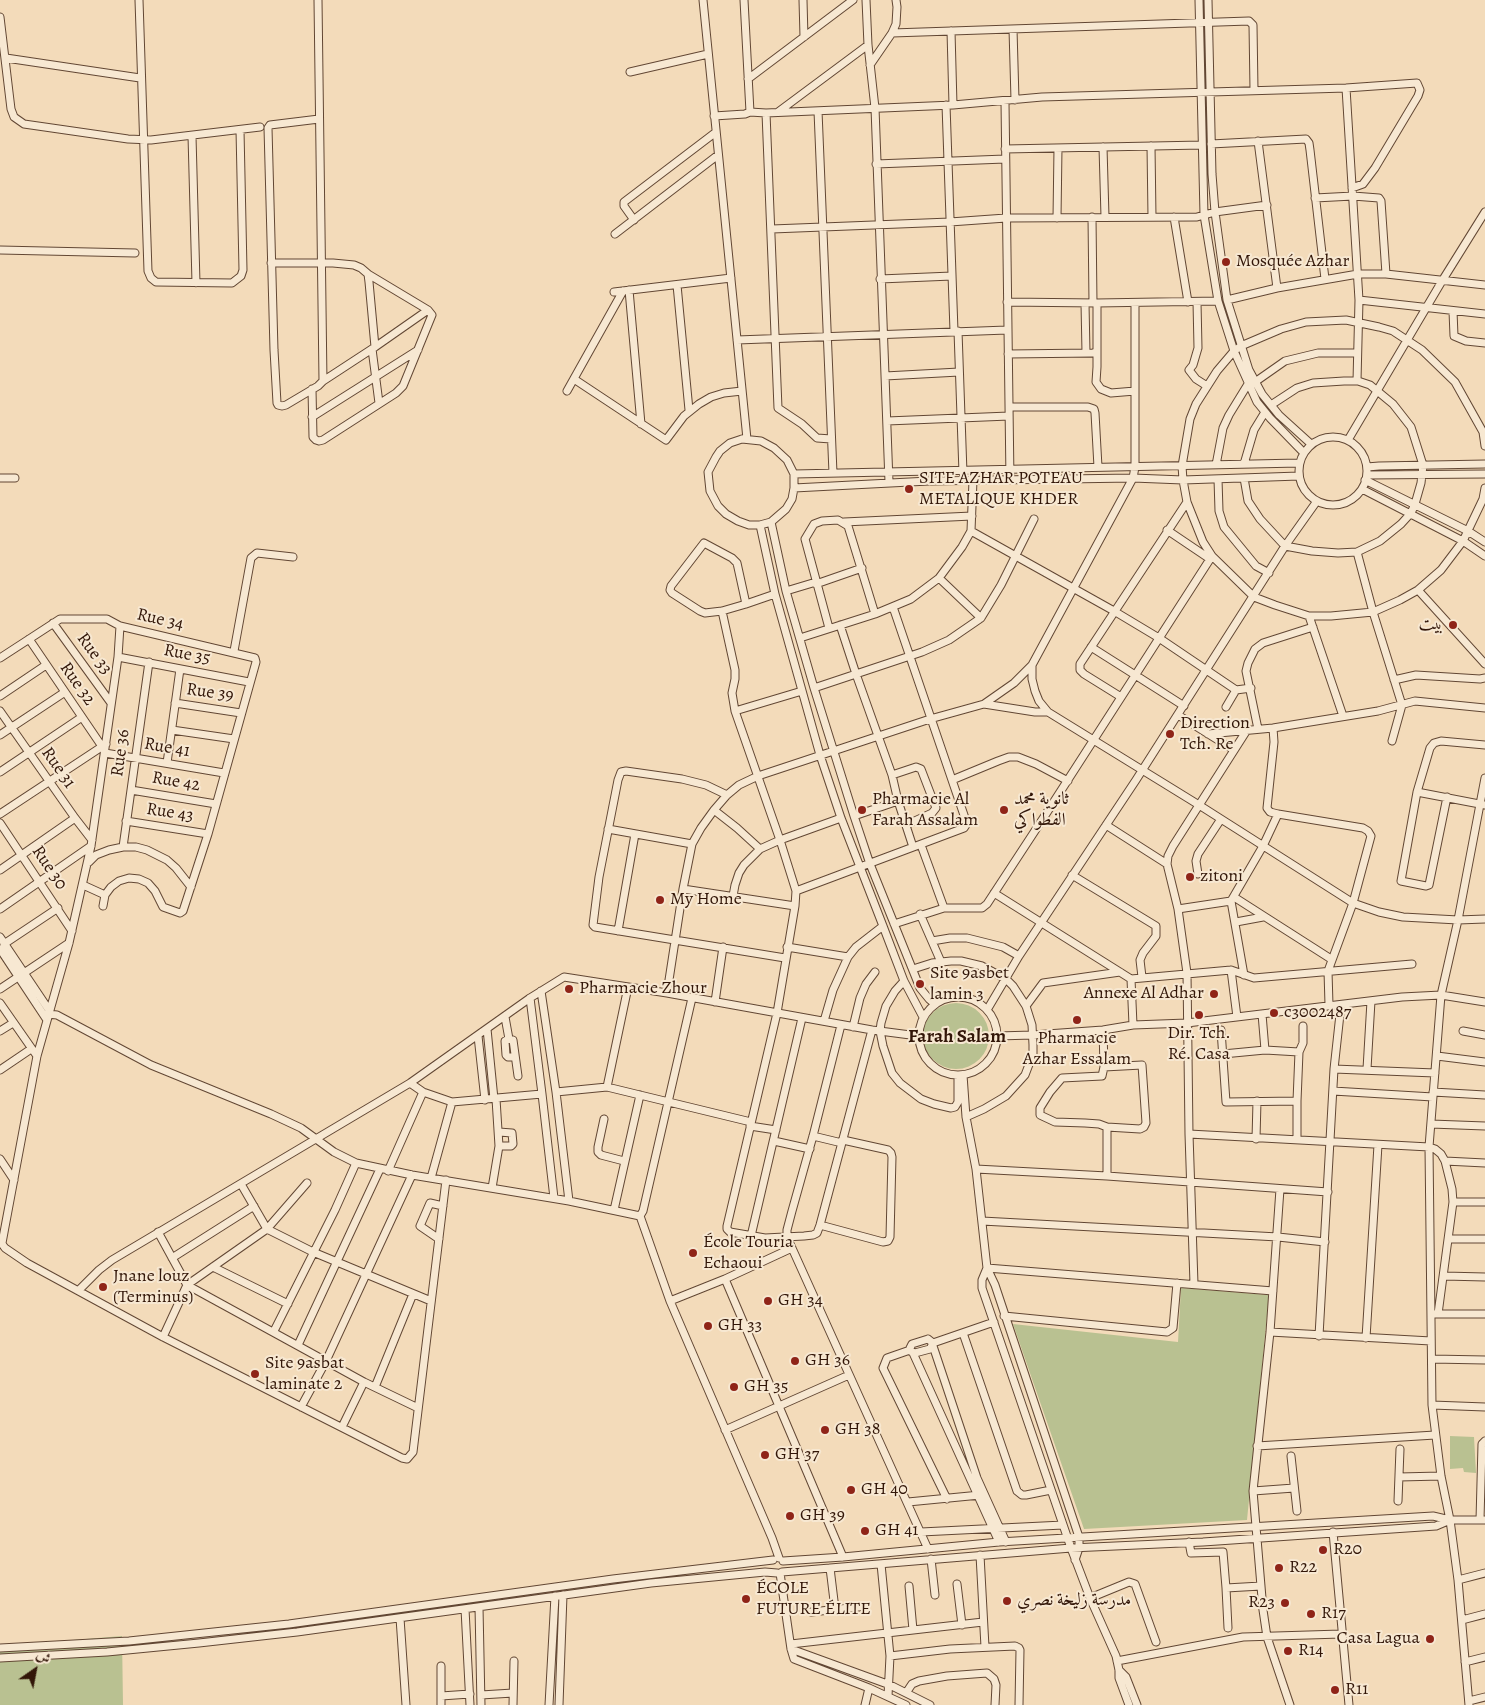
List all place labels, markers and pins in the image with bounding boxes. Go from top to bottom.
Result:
place label: Mosquée Azhar [1236,251,1349,273]
marker: Mosquée Azhar [1220,256,1232,268]
place label: SITE AZHAR POTEAU METALIQUE KHDER [919,468,1083,510]
marker: SITE AZHAR POTEAU METALIQUE KHDER [903,483,915,495]
place label: بيت [1419,614,1443,636]
marker: بيت [1447,619,1459,631]
place label: Direction Tch. Re [1180,713,1250,756]
marker: Direction Tch. Re [1164,728,1176,740]
place label: Pharmacie Al Farah Assalam [872,789,978,832]
place label: ثانوية محمد الفطواكي [1014,789,1069,832]
marker: Pharmacie Al Farah Assalam [856,804,868,816]
marker: ثانوية محمد الفطواكي [998,804,1010,816]
place label: zitoni [1200,866,1243,888]
marker: zitoni [1184,871,1196,883]
place label: My Home [670,889,742,911]
marker: My Home [654,894,666,906]
place label: Site 9asbet lamin 3 [930,963,1009,1006]
place label: Pharmacie Zhour [579,978,707,1000]
marker: Site 9asbet lamin 3 [914,978,926,990]
marker: Pharmacie Zhour [563,983,575,995]
place label: Annexe Al Adhar [1084,983,1204,1005]
marker: Annexe Al Adhar [1208,988,1220,1000]
place label: c3002487 [1284,1002,1351,1024]
marker: c3002487 [1268,1007,1280,1019]
marker: Dir. Tch. Ré. Casa [1193,1009,1205,1021]
marker: Pharmacie Azhar Essalam [1071,1014,1083,1026]
place label: Dir. Tch. Ré. Casa [1167,1023,1231,1066]
place label: Pharmacie Azhar Essalam [1023,1028,1131,1070]
place label: École Touria Echaoui [703,1232,793,1274]
marker: École Touria Echaoui [687,1247,699,1259]
place label: Jnane louz (Terminus) [113,1266,193,1308]
marker: Jnane louz (Terminus) [97,1281,109,1293]
place label: GH 34 [778,1290,823,1312]
marker: GH 34 [762,1295,774,1307]
place label: GH 33 [718,1315,762,1337]
marker: GH 33 [702,1320,714,1332]
place label: GH 36 [805,1350,850,1372]
place label: Site 9asbat laminate 2 [265,1353,344,1396]
marker: GH 36 [789,1355,801,1367]
marker: Site 9asbat laminate 2 [249,1368,261,1380]
place label: GH 35 [744,1376,788,1398]
marker: GH 35 [728,1381,740,1393]
place label: GH 38 [835,1419,880,1441]
marker: GH 38 [819,1424,831,1436]
place label: GH 37 [775,1444,819,1466]
marker: GH 37 [759,1449,771,1461]
place label: GH 40 [861,1479,908,1501]
marker: GH 40 [845,1484,857,1496]
place label: GH 39 [800,1505,845,1527]
marker: GH 39 [784,1510,796,1522]
place label: GH 41 [875,1520,918,1542]
marker: GH 41 [859,1525,871,1537]
place label: R20 [1333,1539,1362,1561]
marker: R20 [1317,1544,1329,1556]
place label: R22 [1289,1557,1317,1579]
marker: R22 [1273,1562,1285,1574]
place label: ÉCOLE FUTURE ÉLITE [756,1578,871,1620]
place label: مدرسة زليخة نصري [1017,1590,1131,1612]
place label: R23 [1248,1592,1275,1614]
marker: ÉCOLE FUTURE ÉLITE [740,1593,752,1605]
marker: مدرسة زليخة نصري [1001,1595,1013,1607]
marker: R23 [1279,1597,1291,1609]
place label: R17 [1321,1603,1346,1625]
marker: R17 [1305,1608,1317,1620]
place label: Casa Lagua [1336,1628,1420,1650]
marker: Casa Lagua [1424,1633,1436,1645]
place label: R14 [1298,1640,1323,1662]
marker: R14 [1282,1645,1294,1657]
place label: R11 [1345,1679,1368,1701]
marker: R11 [1329,1684,1341,1696]

